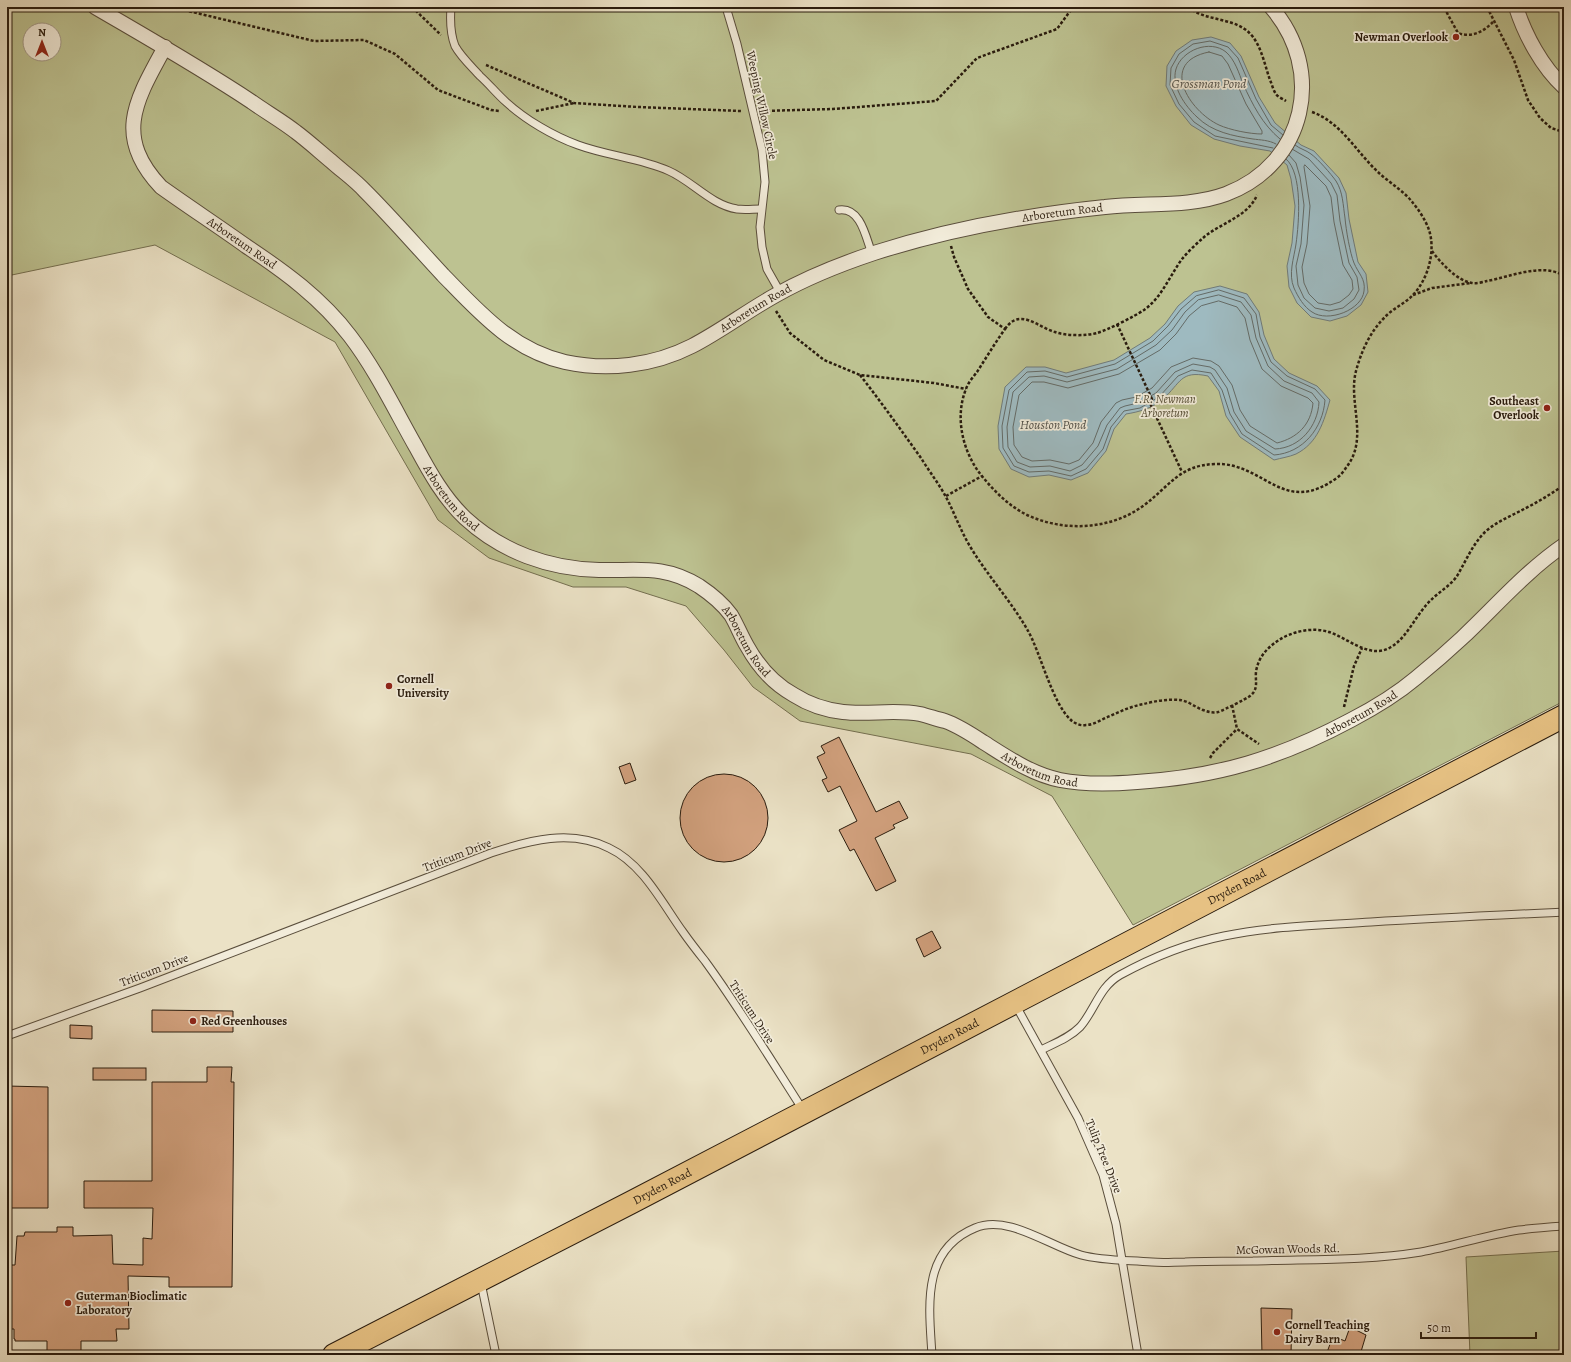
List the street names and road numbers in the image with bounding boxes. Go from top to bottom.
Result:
street label: Weeping Willow Circle [742,48,781,161]
street label: Arboretum Road [1020,199,1104,226]
street label: Arboretum Road [203,213,280,273]
street label: Arboretum Road [716,280,795,337]
street label: Arboretum Road [419,461,483,535]
street label: Arboretum Road [718,601,775,681]
street label: Arboretum Road [1321,686,1401,741]
street label: Arboretum Road [998,747,1079,791]
street label: Triticum Drive [420,835,494,875]
street label: Dryden Road [1205,864,1269,909]
street label: Triticum Drive [117,950,191,990]
street label: Triticum Drive [726,977,778,1047]
street label: Dryden Road [917,1014,982,1058]
street label: Tulip Tree Drive [1082,1117,1126,1195]
street label: Dryden Road [630,1164,695,1208]
street label: McGowan Woods Rd. [1236,1240,1340,1258]

